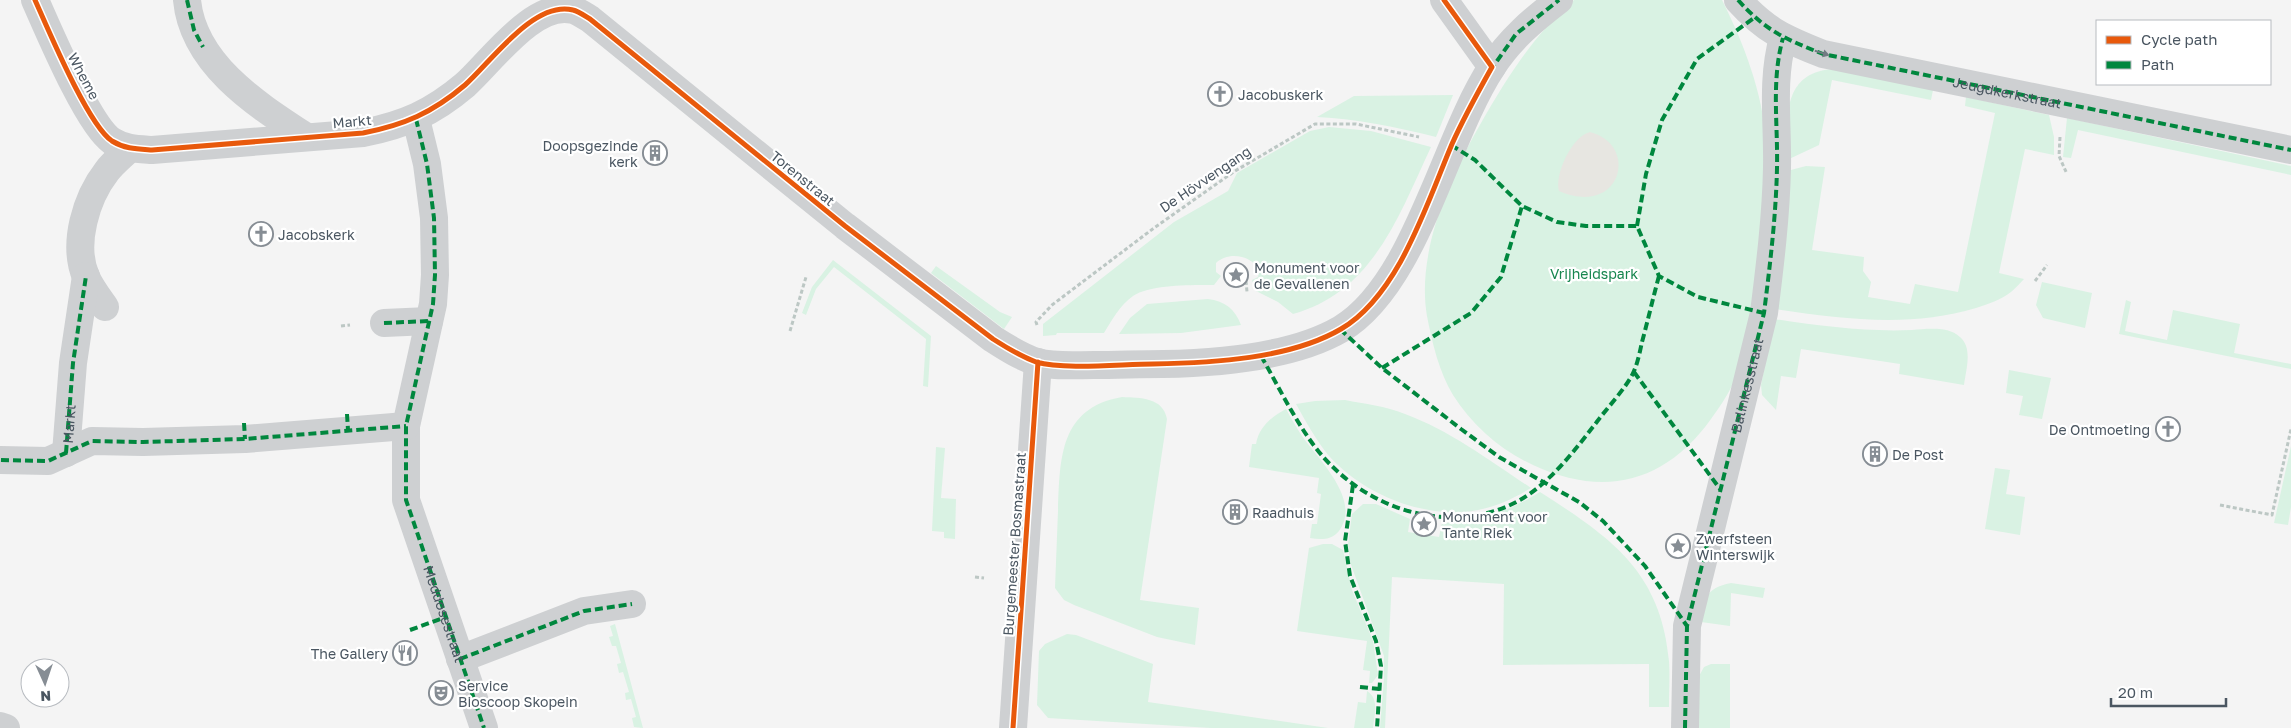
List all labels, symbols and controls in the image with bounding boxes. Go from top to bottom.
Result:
legend [2096,20,2271,85]
text: Cycle path [2141,30,2217,48]
one-way arrow [1815,49,1830,57]
street label: Wheme [65,50,103,102]
text: Path [2141,55,2174,73]
street label: Jeugdkerkstraat [1951,72,2063,111]
church icon: Jacobuskerk [1207,81,1233,107]
place label: Jacobuskerk [1238,86,1323,103]
street label: Markt [332,111,372,131]
place label: Doopsgezinde kerk [542,137,638,170]
building icon: Doopsgezinde kerk [642,140,668,166]
street label: De Hövvengang [1156,142,1254,216]
street label: Torenstraat [768,147,838,209]
church icon: Jacobskerk [248,221,274,247]
place label: Jacobskerk [278,226,355,243]
place label: Monument voor de Gevallenen [1254,259,1360,292]
place icon: Monument voor de Gevallenen [1223,262,1249,288]
park label: Vrijheidspark [1550,265,1638,282]
street label: Balinkesstraat [1726,336,1766,434]
street label: Markt [58,404,78,444]
church icon: De Ontmoeting [2155,416,2181,442]
place label: De Ontmoeting [2049,421,2150,438]
building icon: De Post [1862,441,1888,467]
place label: De Post [1892,446,1944,463]
street label: Burgemeester Bosmastraat [999,452,1029,636]
building icon: Raadhuis [1222,499,1248,525]
place label: Raadhuis [1252,504,1314,521]
place label: Monument voor Tante Riek [1442,508,1548,541]
place icon: Monument voor Tante Riek [1411,511,1437,537]
place label: Zwerfsteen Winterswijk [1696,530,1775,563]
place icon: Zwerfsteen Winterswijk [1665,533,1691,559]
street label: Meddosestraat [421,563,469,664]
restaurant icon: The Gallery [392,640,418,666]
place label: The Gallery [311,645,388,662]
north arrow [20,658,70,708]
scale bar [2111,676,2226,708]
place label: Service Bioscoop Skopein [458,677,578,710]
theatre icon: Service Bioscoop Skopein [428,680,454,706]
text: 20 m [2118,683,2153,701]
text: N [40,688,51,705]

